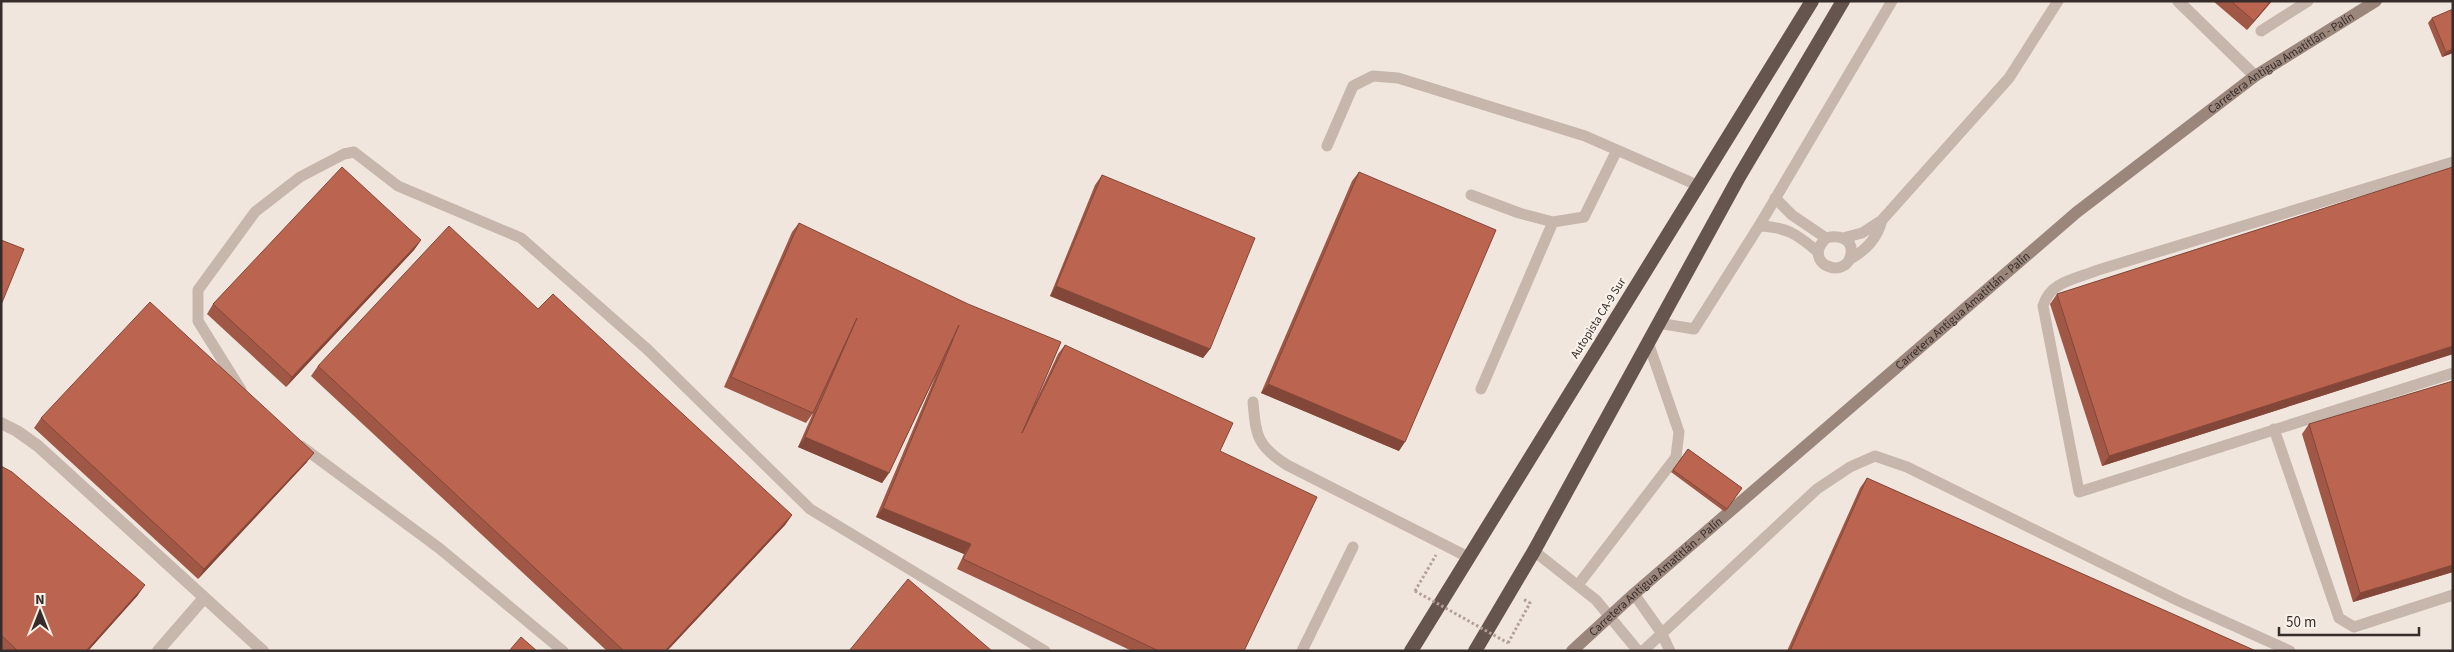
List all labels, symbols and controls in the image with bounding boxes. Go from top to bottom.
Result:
street label: Carretera Antigua Amatitlán - Palín [2204,8,2358,118]
street label: Carretera Antigua Amatitlán - Palín [1892,248,2034,374]
street label: Autopista CA-9 Sur [1567,274,1631,362]
street label: Carretera Antigua Amatitlán - Palín [1585,513,1726,640]
north arrow [15,587,65,637]
text: N [35,590,45,610]
scale bar [2279,604,2419,636]
text: 50 m [2286,612,2316,633]

